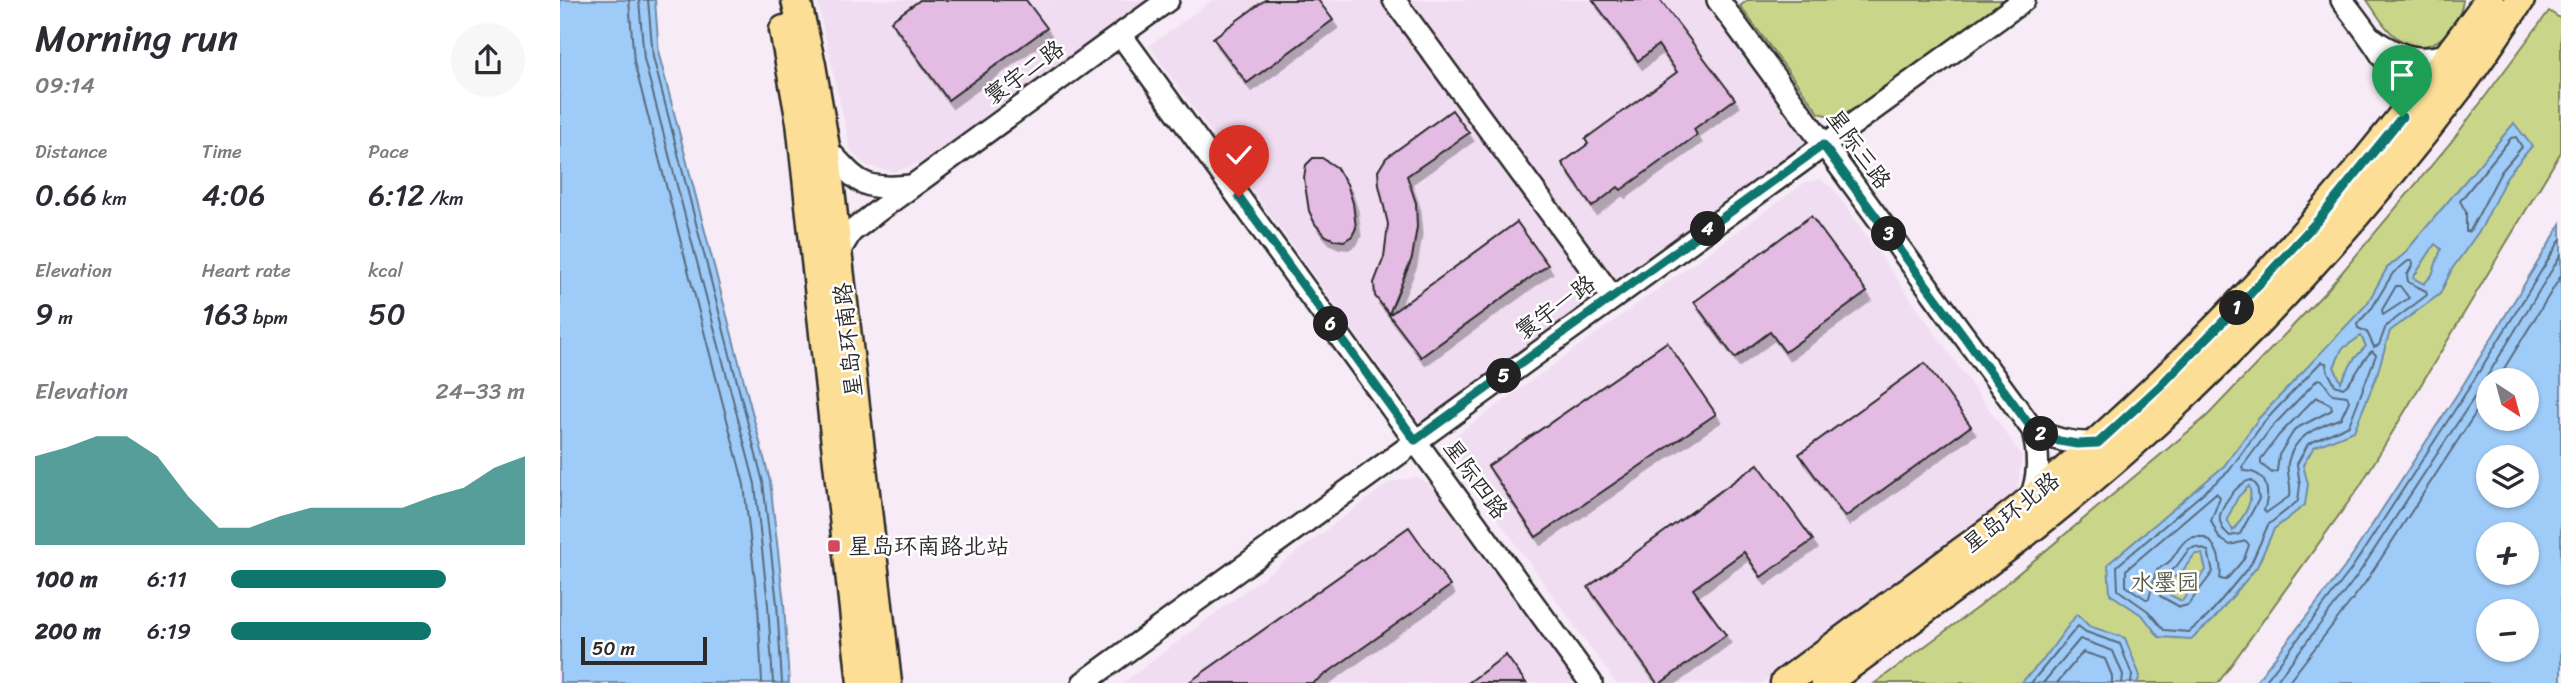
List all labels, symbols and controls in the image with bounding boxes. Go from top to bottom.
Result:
text: Morning run [35,5,238,72]
button: share [451,23,525,97]
street label: 寰宇二路 [975,29,1074,116]
pin [2372,45,2432,117]
icon: arrive [2383,56,2421,94]
text: 09:14 [35,65,95,106]
street label: 星际三路 [1815,100,1902,199]
pin [1209,125,1269,197]
text: Distance [35,135,107,168]
text: Time [202,135,242,168]
text: Pace [368,135,409,168]
icon: check [1220,136,1258,174]
text: 0.66 [35,168,97,222]
text: 4:06 [202,168,265,222]
text: 6:12 [368,168,425,222]
text: km [97,182,127,215]
text: /km [425,182,464,215]
pin: 4 [1690,212,1726,246]
text: 4 [1702,212,1713,245]
pin: 3 [1872,216,1906,252]
text: 3 [1883,217,1894,250]
text: Elevation [35,254,112,287]
text: Heart rate [202,254,291,287]
text: kcal [368,254,403,287]
street label: 寰宇一路 [1506,264,1605,351]
street label: 星岛环南路 [822,281,875,399]
text: 9 [35,287,53,341]
text: 163 [202,287,248,341]
text: 50 [368,287,406,341]
pin: 1 [2220,290,2254,326]
text: 1 [2232,291,2241,324]
text: m [53,301,73,334]
text: bpm [248,301,288,334]
pin: 6 [1314,306,1348,342]
text: 6 [1325,307,1336,340]
pin: 5 [1486,358,1522,394]
text: 5 [1498,359,1509,392]
north arrow [2476,368,2539,430]
map controls [2476,368,2539,662]
text: Elevation [35,371,128,412]
text: 24–33 m [435,371,525,412]
pin: 2 [2024,416,2058,452]
text: 2 [2035,417,2046,450]
street label: 星际四路 [1432,430,1519,529]
button: layers [2476,445,2539,508]
street label: 星岛环北路 [1953,461,2069,564]
button: + [2476,522,2539,585]
place label: 星岛环南路北站 [848,526,1009,567]
marker: 星岛环南路北站 [826,538,842,554]
text: 100 m [35,559,98,600]
text: 6:11 [147,559,187,600]
park label: 水墨园 [2131,562,2200,603]
button: − [2476,599,2539,662]
text: 200 m [35,611,101,652]
text: 6:19 [147,611,191,652]
text: 50 m [592,632,635,665]
scale bar [581,634,707,666]

